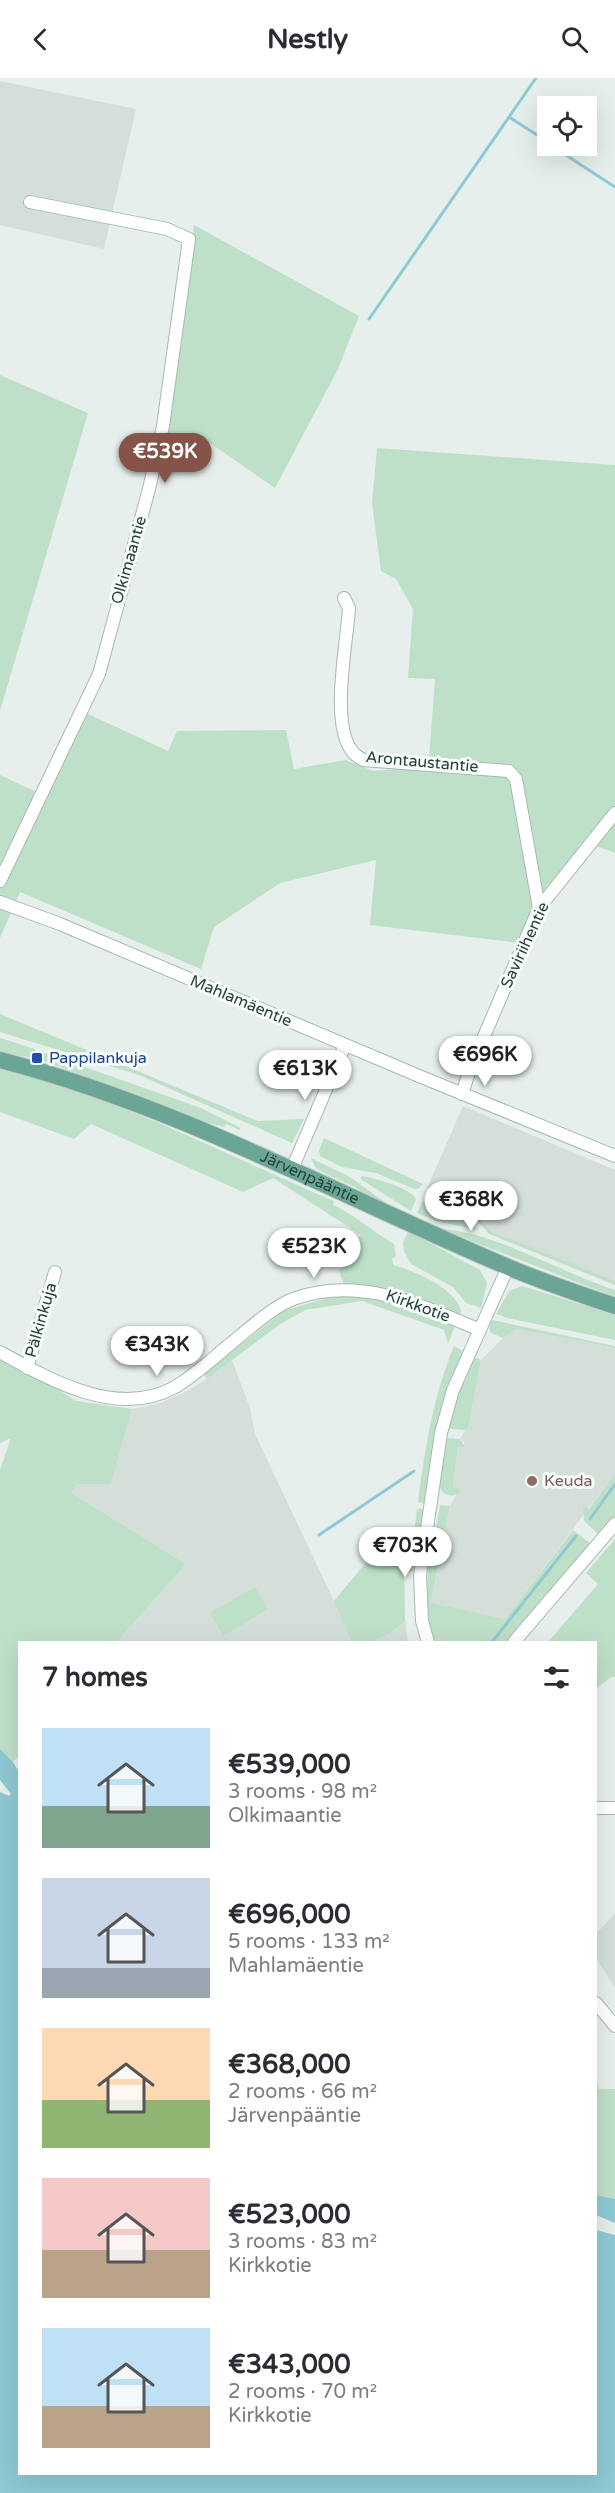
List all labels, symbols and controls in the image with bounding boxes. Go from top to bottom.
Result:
icon: back [24,23,57,56]
text: Nestly [267,23,348,56]
icon: search [558,23,591,56]
map controls [537,96,597,156]
button: locate [537,96,597,156]
pin: €539K [123,433,207,484]
text: €539K [133,440,197,464]
street label: Olkimaantie [107,514,151,606]
street label: Arontaustantie [365,747,479,777]
street label: Saviriihentie [496,899,554,991]
street label: Mahlamäentie [187,971,295,1031]
pin: €696K [443,1036,527,1087]
text: €696K [453,1043,517,1067]
place label: Pappilankuja [49,1048,147,1068]
pin: €613K [263,1050,347,1101]
marker: Pappilankuja [30,1051,44,1065]
text: €613K [273,1057,337,1081]
street label: Järvenpääntie [257,1147,363,1209]
pin: €368K [429,1181,513,1232]
text: €368K [439,1188,503,1212]
pin: €523K [272,1228,356,1279]
text: €523K [282,1235,346,1259]
street label: Pälkinkuja [21,1280,61,1360]
street label: Kirkkotie [383,1285,453,1327]
pin: €343K [115,1326,199,1377]
text: €343K [125,1333,189,1357]
place label: Keuda [544,1471,593,1491]
marker: Keuda [525,1474,539,1488]
pin: €703K [363,1527,447,1578]
text: €703K [373,1534,437,1558]
icon: filters [540,1661,573,1694]
text: 7 homes [42,1662,148,1693]
text: €539,000 [228,1749,350,1780]
icon: home [90,1752,162,1824]
text: 3 rooms · 98 m² [228,1780,377,1804]
text: Olkimaantie [228,1804,342,1828]
text: €696,000 [228,1899,350,1930]
icon: home [90,1902,162,1974]
text: 5 rooms · 133 m² [228,1930,390,1954]
text: Mahlamäentie [228,1954,364,1978]
text: €368,000 [228,2049,350,2080]
icon: home [90,2052,162,2124]
text: 2 rooms · 66 m² [228,2080,377,2104]
text: Järvenpääntie [228,2104,361,2128]
text: €523,000 [228,2199,350,2230]
icon: home [90,2202,162,2274]
text: 3 rooms · 83 m² [228,2230,377,2254]
text: Kirkkotie [228,2254,312,2278]
text: €343,000 [228,2349,350,2380]
icon: home [90,2352,162,2424]
text: 2 rooms · 70 m² [228,2380,377,2404]
text: Kirkkotie [228,2404,312,2428]

